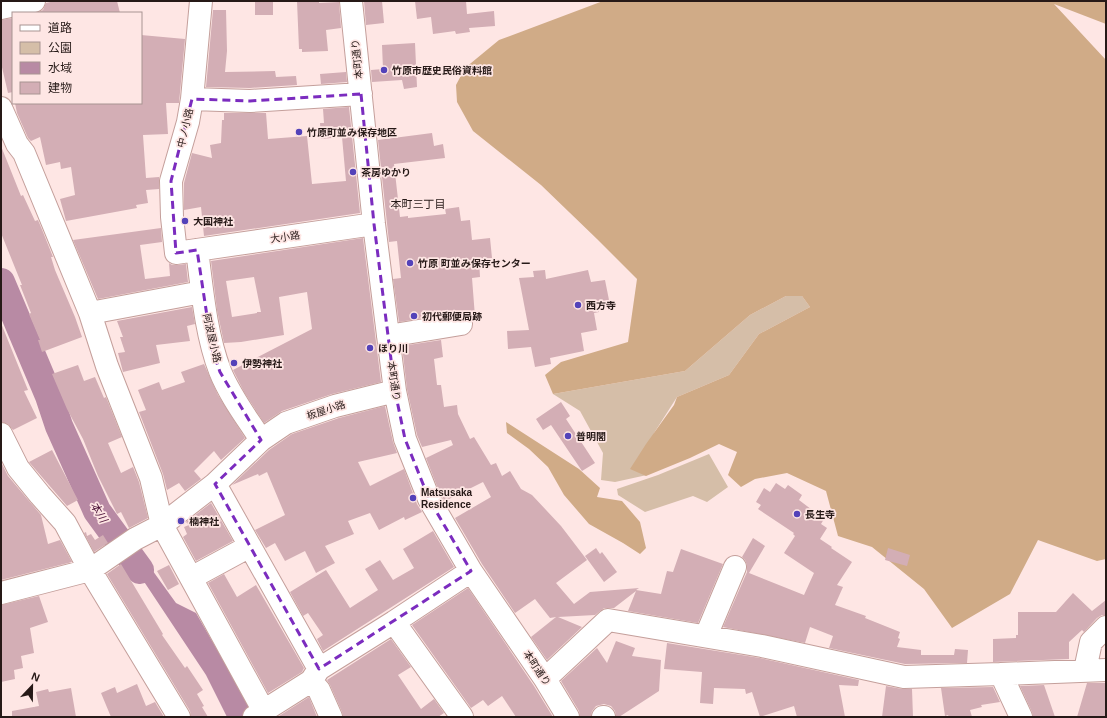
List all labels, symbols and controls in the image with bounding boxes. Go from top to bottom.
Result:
legend [12,12,142,104]
text: 道路 [48,21,72,35]
street label: 本町通り [349,39,365,79]
text: 公園 [48,41,72,55]
text: 水域 [48,61,72,75]
marker: 竹原市歴史民俗資料館 [379,65,389,75]
place label: 竹原市歴史民俗資料館 [391,65,492,76]
text: 建物 [48,81,72,95]
street label: 中ノ小路 [175,107,195,149]
marker: 竹原町並み保存地区 [294,127,304,137]
place label: 竹原町並み保存地区 [306,127,397,138]
marker: 茶房ゆかり [348,167,358,177]
place label: 茶房ゆかり [361,167,411,178]
district label: 本町三丁目 [391,198,446,210]
marker: 大国神社 [180,216,190,226]
place label: 大国神社 [193,216,234,227]
street label: 大小路 [269,229,301,245]
marker: 竹原 町並み保存センター [405,258,415,268]
place label: 竹原 町並み保存センター [417,258,531,269]
marker: 西方寺 [573,300,583,310]
place label: 西方寺 [586,300,616,311]
marker: 初代郵便局跡 [409,311,419,321]
place label: 初代郵便局跡 [422,311,482,322]
street label: 阿波屋小路 [201,312,223,364]
marker: ほり川 [365,343,375,353]
place label: ほり川 [378,343,408,354]
marker: 伊勢神社 [229,358,239,368]
place label: 伊勢神社 [242,358,283,369]
street label: 本町通り [385,360,403,402]
street label: 板屋小路 [305,399,347,421]
marker: 普明閣 [563,431,573,441]
place label: 普明閣 [576,431,606,442]
place label: Matsusaka Residence [421,487,473,510]
marker: Matsusaka Residence [408,493,418,503]
water label: 本川 [88,499,110,525]
marker: 長生寺 [792,509,802,519]
place label: 長生寺 [805,509,835,520]
marker: 楠神社 [176,516,186,526]
place label: 楠神社 [189,516,220,527]
street label: 本町通り [521,648,553,688]
north arrow [12,666,52,706]
text: N [30,670,42,684]

